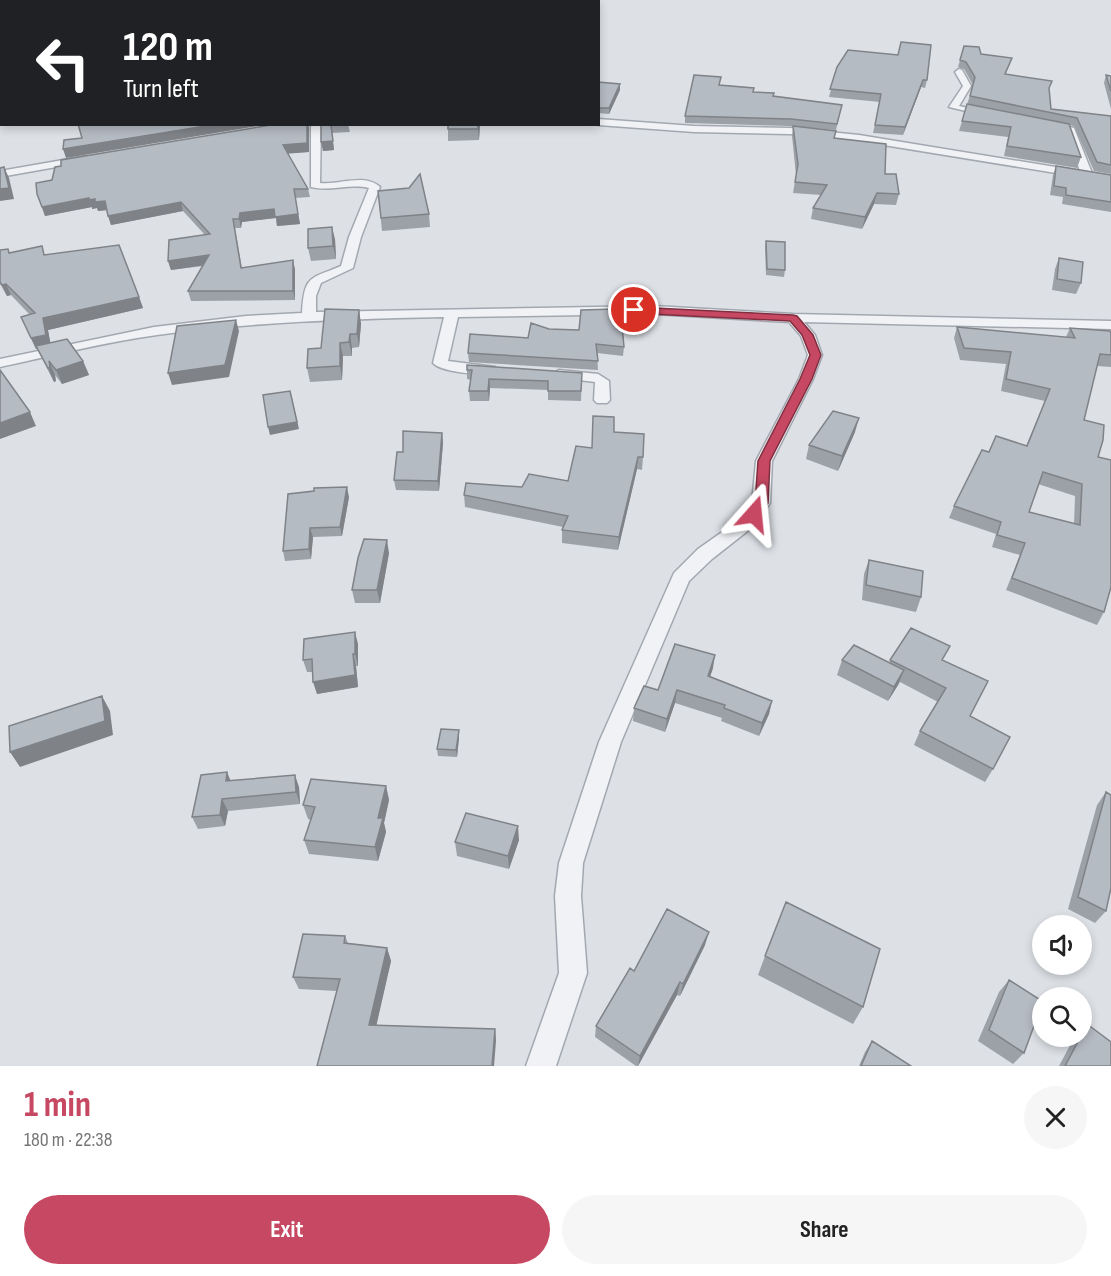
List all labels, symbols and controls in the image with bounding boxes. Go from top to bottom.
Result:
text: 120 m [123,22,213,73]
icon: left [24,24,102,102]
text: Turn left [123,73,199,105]
pin [608,284,659,335]
icon: arrive [617,293,650,326]
position arrow [722,482,786,546]
map controls [1032,915,1092,1047]
button: sound [1032,915,1092,975]
button: search [1032,987,1092,1047]
text: 1 min [24,1084,91,1127]
button: close [1024,1086,1087,1149]
text: 180 m · 22:38 [24,1128,112,1152]
button: Exit [24,1195,550,1264]
button: Share [562,1195,1087,1264]

